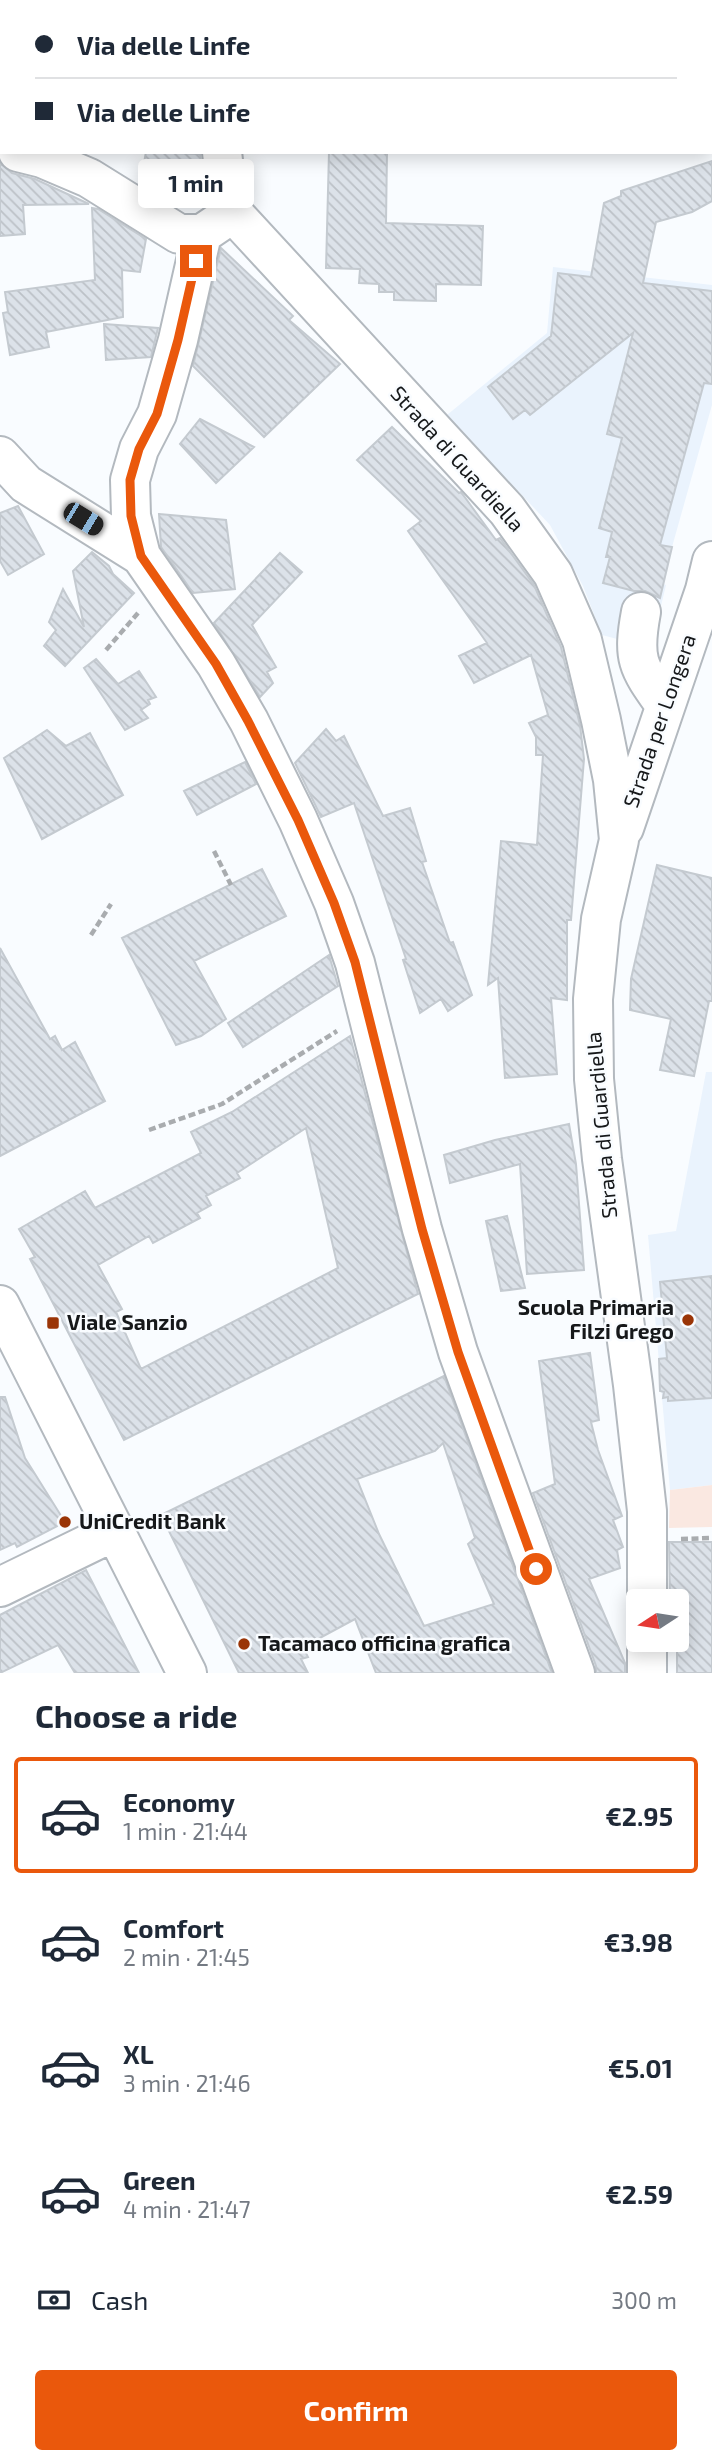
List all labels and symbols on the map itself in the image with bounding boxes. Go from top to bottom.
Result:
callout: 1 min [138,160,254,208]
route end [180,245,212,277]
street label: Strada di Guardiella [386,380,530,536]
car [60,499,107,539]
street label: Strada per Longera [617,631,700,810]
street label: Strada di Guardiella [580,1031,621,1219]
place label: Scuola Primaria Filzi Grego [518,1294,674,1343]
place label: Viale Sanzio [67,1309,188,1334]
marker: Scuola Primaria Filzi Grego [680,1312,696,1328]
marker: Viale Sanzio [45,1315,61,1331]
place label: UniCredit Bank [79,1508,226,1533]
marker: UniCredit Bank [57,1514,73,1530]
route start [520,1553,552,1585]
north arrow [626,1589,690,1652]
place label: Tacamaco officina grafica [258,1630,510,1655]
marker: Tacamaco officina grafica [236,1636,252,1652]

